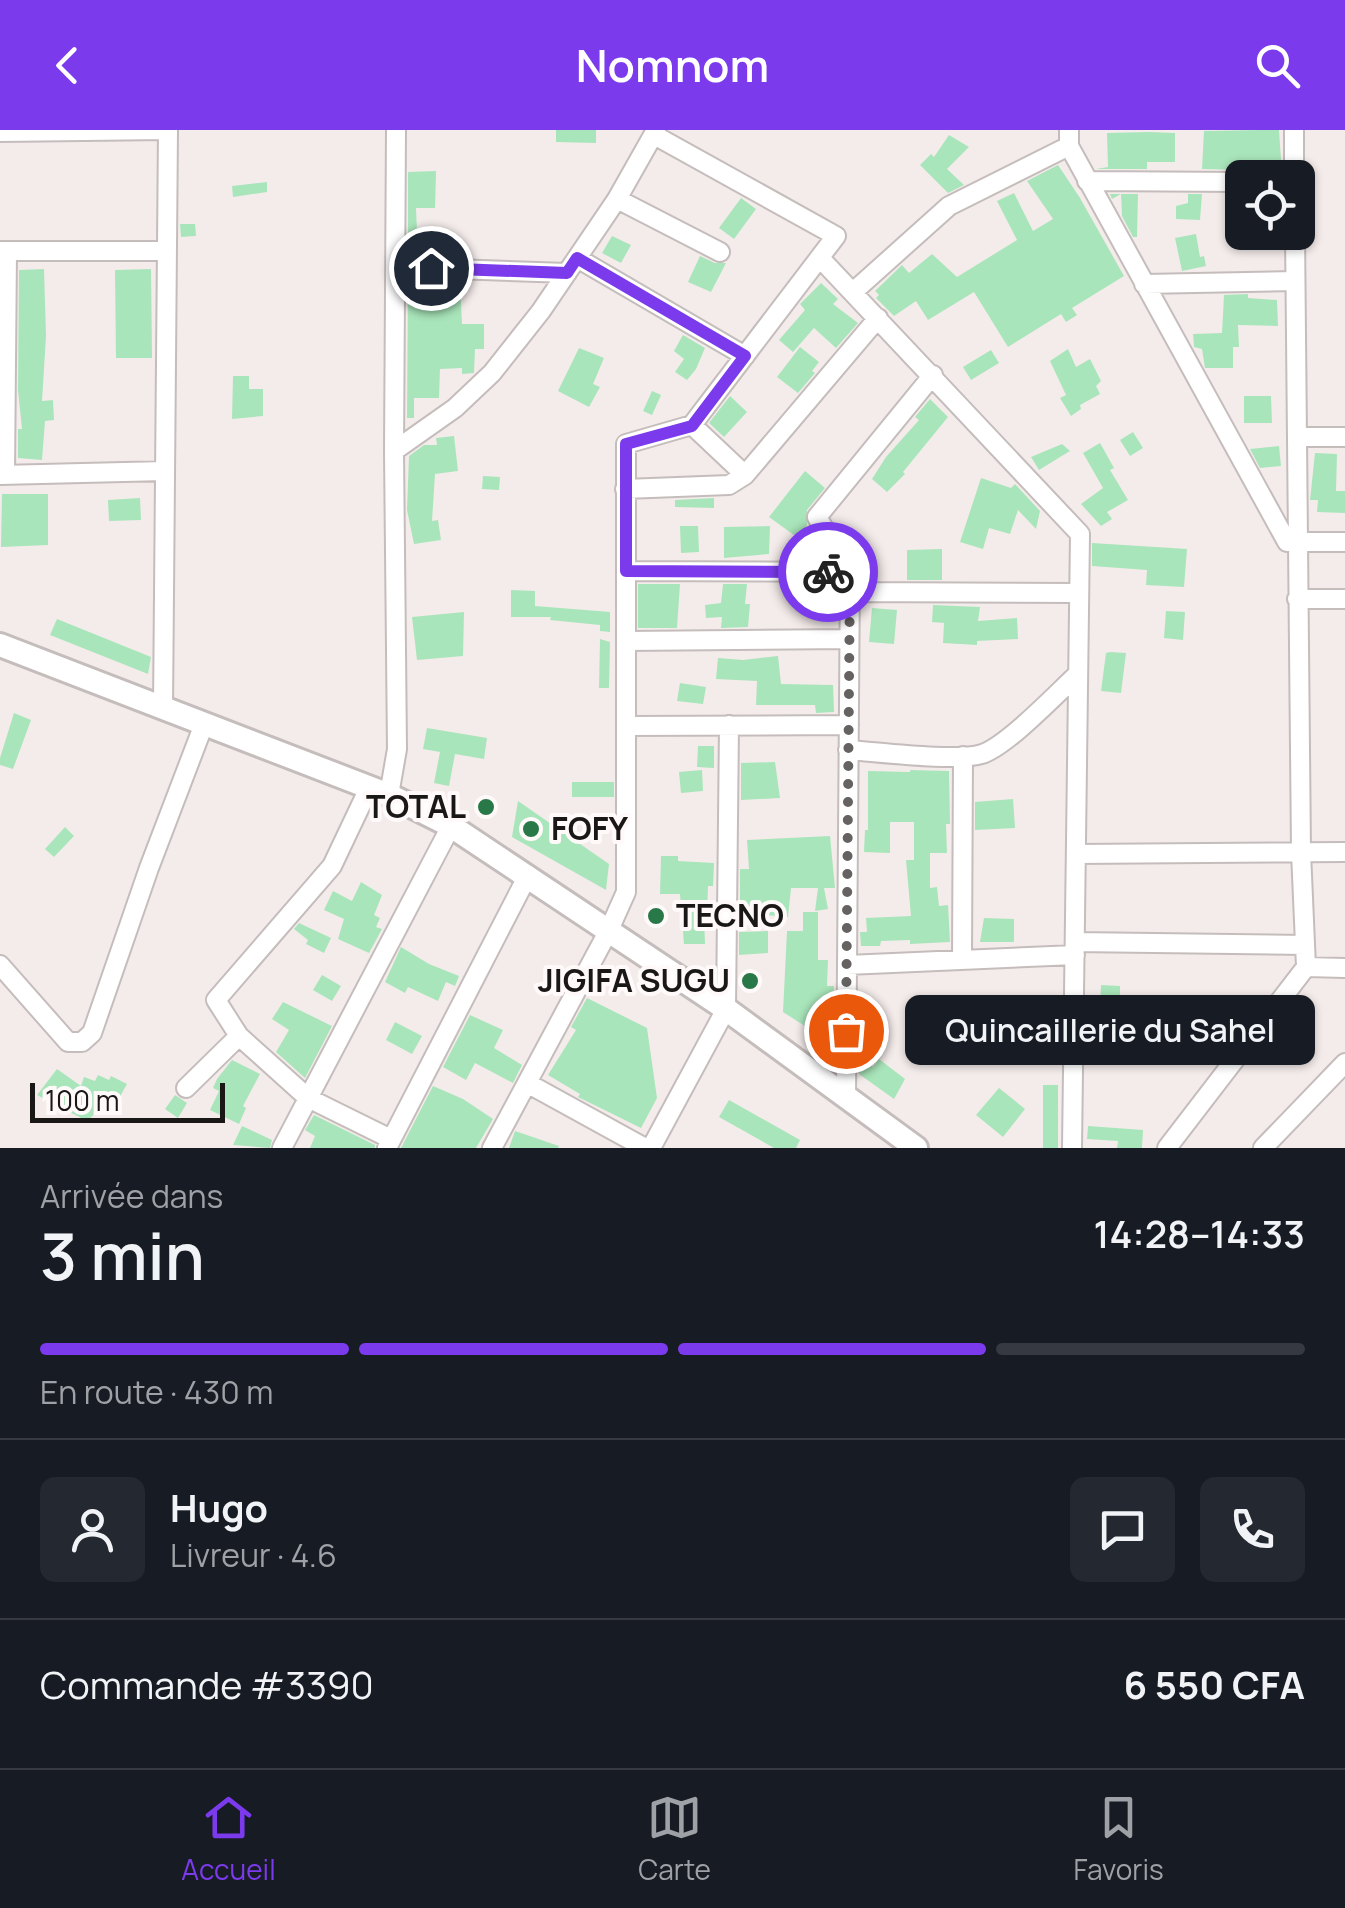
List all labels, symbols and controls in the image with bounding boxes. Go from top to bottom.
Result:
text: Nomnom [576,34,769,96]
icon: back [40,38,95,93]
icon: search [1250,38,1305,93]
map controls [1225,160,1315,250]
button: locate [1225,160,1315,250]
pin [389,226,474,311]
icon: home [404,241,459,296]
courier [778,522,878,622]
icon: bike [801,545,856,600]
place label: TOTAL [366,784,466,828]
marker: TOTAL [475,796,497,818]
place label: FOFY [551,806,628,850]
marker: FOFY [520,818,542,840]
place label: TECNO [676,893,784,937]
marker: TECNO [645,905,667,927]
place label: JIGIFA SUGU [538,958,730,1002]
marker: JIGIFA SUGU [739,970,761,992]
pin [804,989,889,1074]
callout: Quincaillerie du Sahel [906,996,1316,1066]
icon: bag [819,1004,874,1059]
text: Quincaillerie du Sahel [945,1008,1275,1052]
scale bar [30,1078,225,1123]
text: 100 m [45,1081,119,1119]
text: Arrivée dans [40,1174,223,1218]
text: 14:28–14:33 [1093,1207,1305,1259]
text: 3 min [40,1211,205,1300]
text: En route · 430 m [40,1370,273,1414]
button: person [40,1477,145,1582]
button: chat [1070,1477,1175,1582]
button: phone [1200,1477,1305,1582]
text: Hugo [170,1481,268,1533]
text: Livreur · 4.6 [170,1533,337,1577]
text: Commande #3390 [40,1658,374,1710]
text: 6 550 CFA [1124,1658,1305,1710]
tab: Accueil [181,1790,276,1888]
tab: Carte [638,1790,711,1888]
tab: Favoris [1074,1790,1164,1888]

